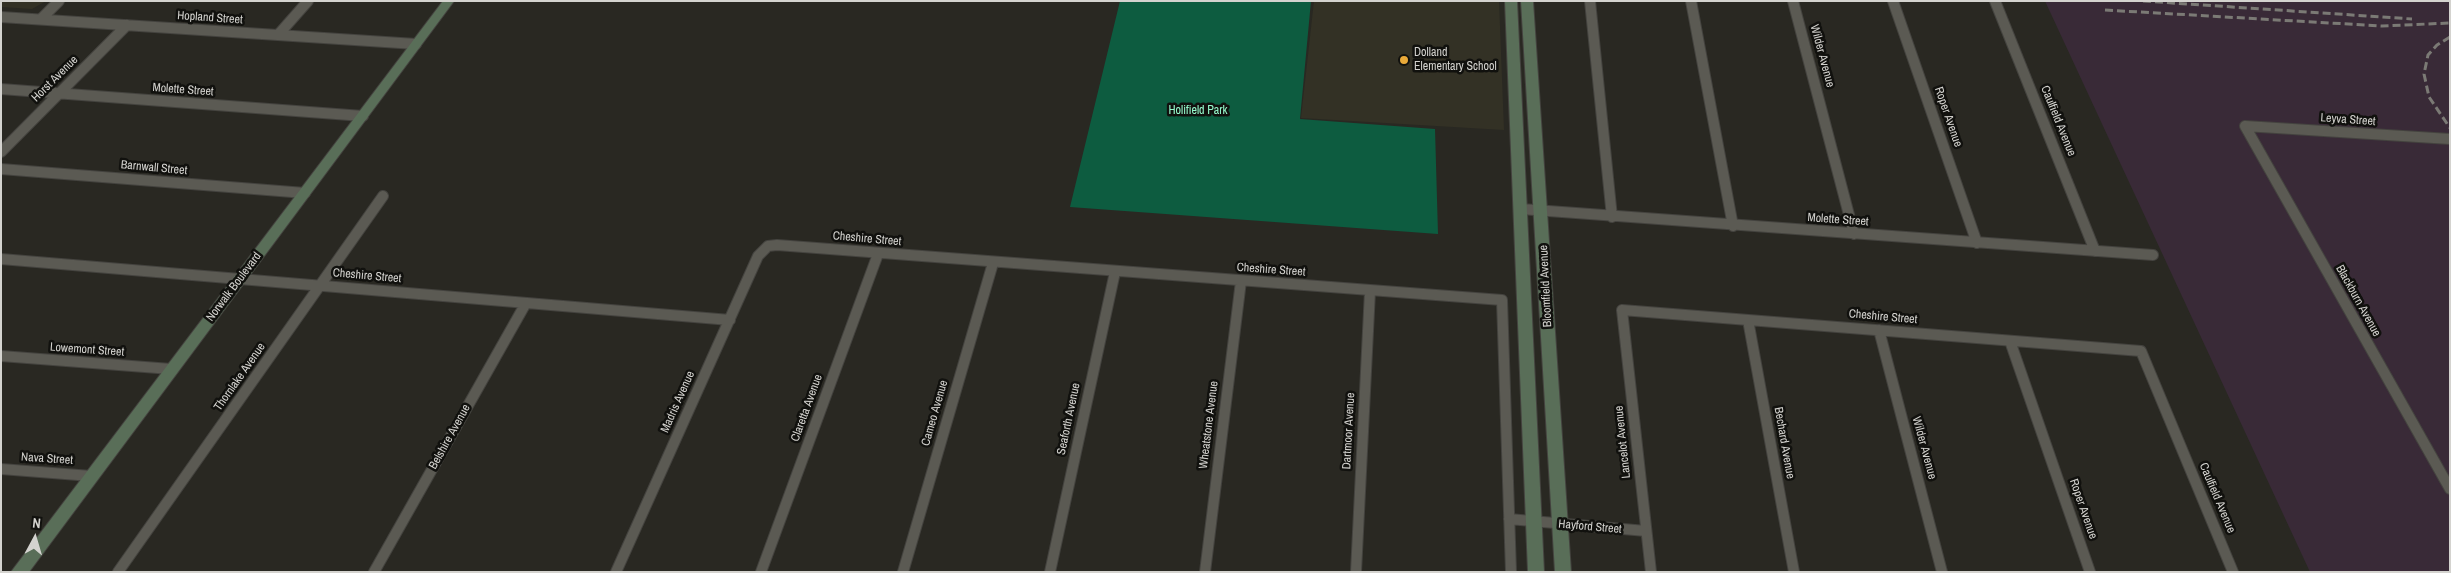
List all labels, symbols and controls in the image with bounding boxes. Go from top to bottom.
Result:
street label: Hopland Street [177,9,243,27]
street label: Wilder Avenue [1807,23,1837,89]
place label: Dolland Elementary School [1414,46,1497,74]
street label: Horst Avenue [29,53,81,105]
marker: Dolland Elementary School [1398,54,1410,66]
street label: Molette Street [152,81,214,99]
street label: Caulfield Avenue [2037,84,2079,158]
street label: Roper Avenue [1931,85,1965,149]
park label: Holifield Park [1168,104,1228,118]
street label: Leyva Street [2320,111,2376,129]
street label: Barnwall Street [120,158,188,178]
street label: Molette Street [1807,211,1869,229]
street label: Cheshire Street [832,229,902,249]
street label: Bloomfield Avenue [1537,244,1555,328]
street label: Norwalk Boulevard [203,250,265,324]
street label: Cheshire Street [1236,260,1306,280]
street label: Blackburn Avenue [2332,263,2384,339]
street label: Cheshire Street [332,266,402,286]
street label: Cheshire Street [1848,307,1918,327]
street label: Lowemont Street [49,340,125,360]
street label: Thornlake Avenue [211,340,269,414]
street label: Madris Avenue [658,369,698,435]
street label: Claretta Avenue [788,372,826,444]
street label: Cameo Avenue [919,378,951,448]
street label: Wheatstone Avenue [1196,380,1222,470]
street label: Seaforth Avenue [1054,382,1084,456]
street label: Dartmoor Avenue [1340,392,1358,470]
street label: Belshire Avenue [426,402,474,472]
street label: Lancelot Avenue [1612,405,1634,479]
street label: Bechard Avenue [1771,406,1797,480]
street label: Wilder Avenue [1909,415,1939,481]
street label: Nava Street [21,450,73,468]
street label: Caulfield Avenue [2196,461,2238,535]
street label: Roper Avenue [2066,477,2100,541]
north arrow [10,513,60,563]
text: N [31,514,42,532]
street label: Hayford Street [1558,517,1622,537]

